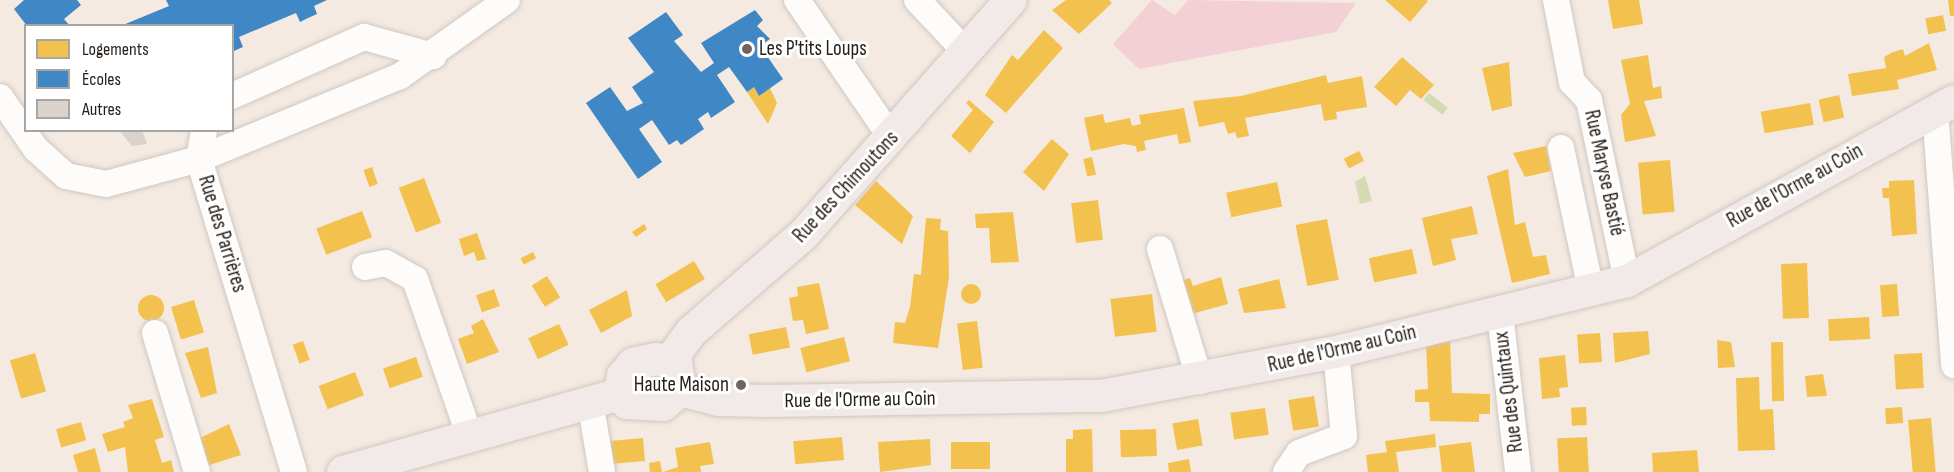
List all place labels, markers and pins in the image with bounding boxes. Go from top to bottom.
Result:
place label: Les P'tits Loups [759,36,867,62]
marker: Les P'tits Loups [740,42,754,56]
place label: Haute Maison [634,372,729,398]
marker: Haute Maison [734,378,748,392]

